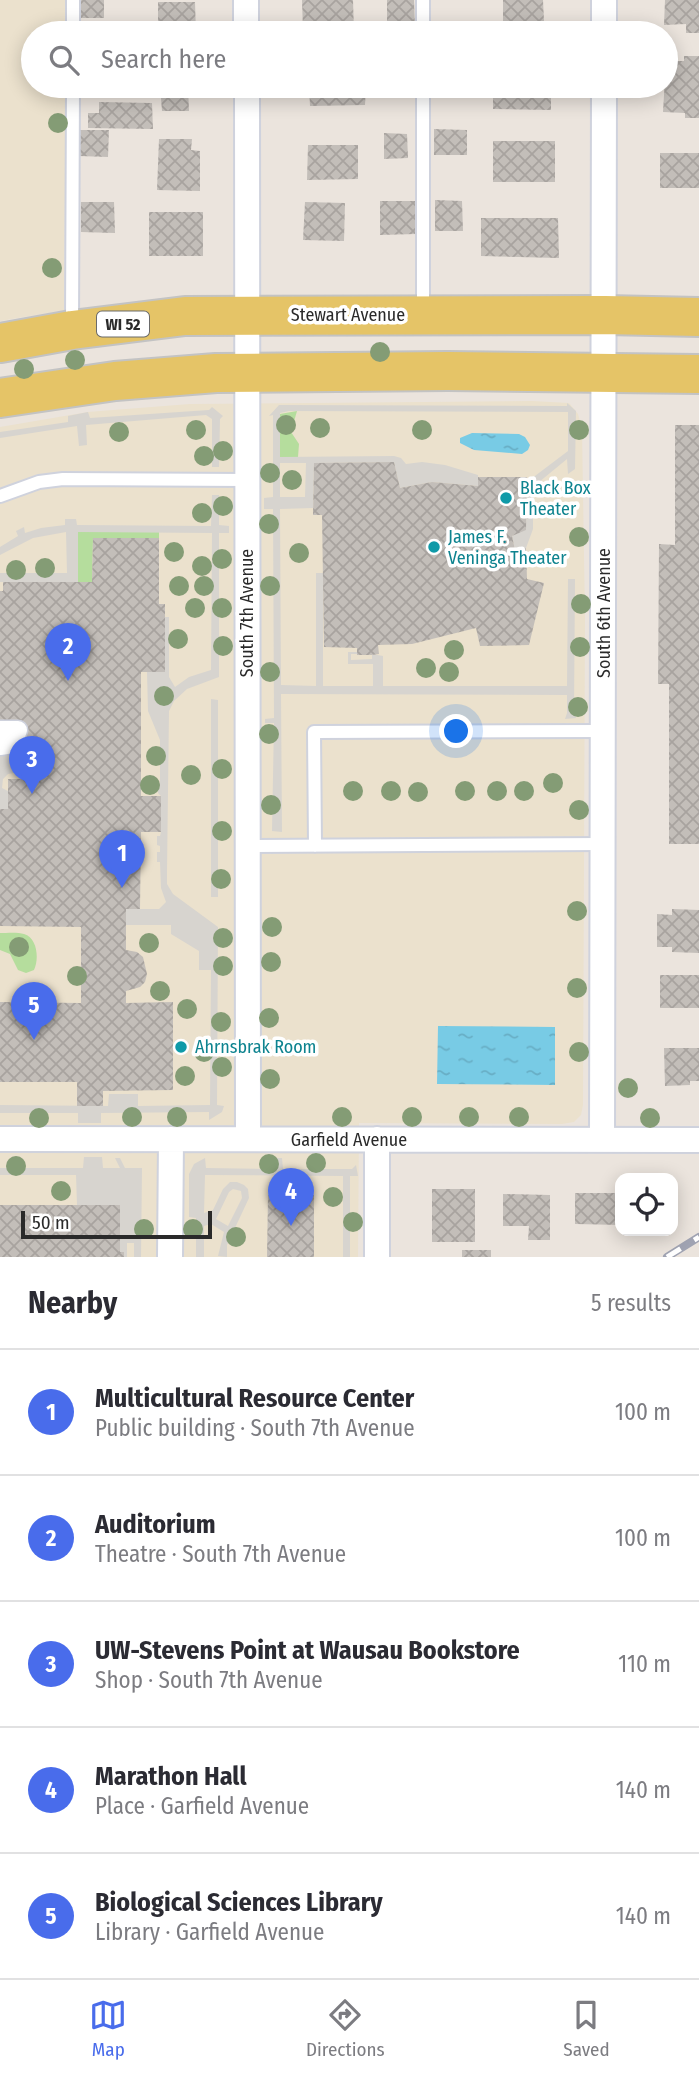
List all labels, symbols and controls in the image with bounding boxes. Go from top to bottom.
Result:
search box [21,21,678,98]
icon: search [45,41,83,79]
text: Search here [101,44,226,75]
street label: Stewart Avenue [291,304,405,326]
road number: WI 52 [97,312,149,336]
place label: Black Box Theater [520,477,591,520]
marker: Black Box Theater [498,490,514,506]
place label: James F. Veninga Theater [448,526,567,569]
marker: James F. Veninga Theater [426,539,442,555]
street label: South 6th Avenue [593,548,615,678]
street label: South 7th Avenue [236,549,258,677]
pin: 2 [45,623,91,681]
your location [439,714,473,748]
pin: 3 [9,736,55,794]
pin: 1 [99,830,145,888]
pin: 5 [11,982,57,1040]
place label: Ahrnsbrak Room [195,1036,316,1058]
marker: Ahrnsbrak Room [173,1039,189,1055]
street label: Garfield Avenue [291,1129,407,1151]
pin: 4 [268,1168,314,1226]
map controls [615,1173,678,1236]
button: locate [615,1173,678,1236]
scale bar [21,1208,212,1240]
text: 50 m [32,1211,70,1234]
text: Nearby [28,1285,117,1321]
text: 5 results [591,1289,671,1317]
text: Multicultural Resource Center [95,1383,414,1414]
text: 1 [46,1398,56,1426]
text: 100 m [615,1398,671,1426]
text: Public building · South 7th Avenue [95,1414,415,1442]
text: Auditorium [95,1509,216,1540]
text: 2 [46,1524,56,1552]
text: 100 m [615,1524,671,1552]
text: Theatre · South 7th Avenue [95,1540,346,1568]
text: UW-Stevens Point at Wausau Bookstore [95,1635,520,1666]
text: 3 [46,1650,56,1678]
text: 110 m [618,1650,671,1678]
text: Shop · South 7th Avenue [95,1666,323,1694]
text: Marathon Hall [95,1761,247,1792]
text: 4 [45,1776,57,1804]
text: 140 m [616,1776,671,1804]
text: Place · Garfield Avenue [95,1792,309,1820]
text: Biological Sciences Library [95,1887,383,1918]
text: 5 [45,1902,57,1930]
text: 140 m [616,1902,671,1930]
text: Library · Garfield Avenue [95,1918,324,1946]
tab: Map [89,1996,127,2061]
tab: Directions [306,1996,385,2061]
tab: Saved [563,1996,610,2061]

